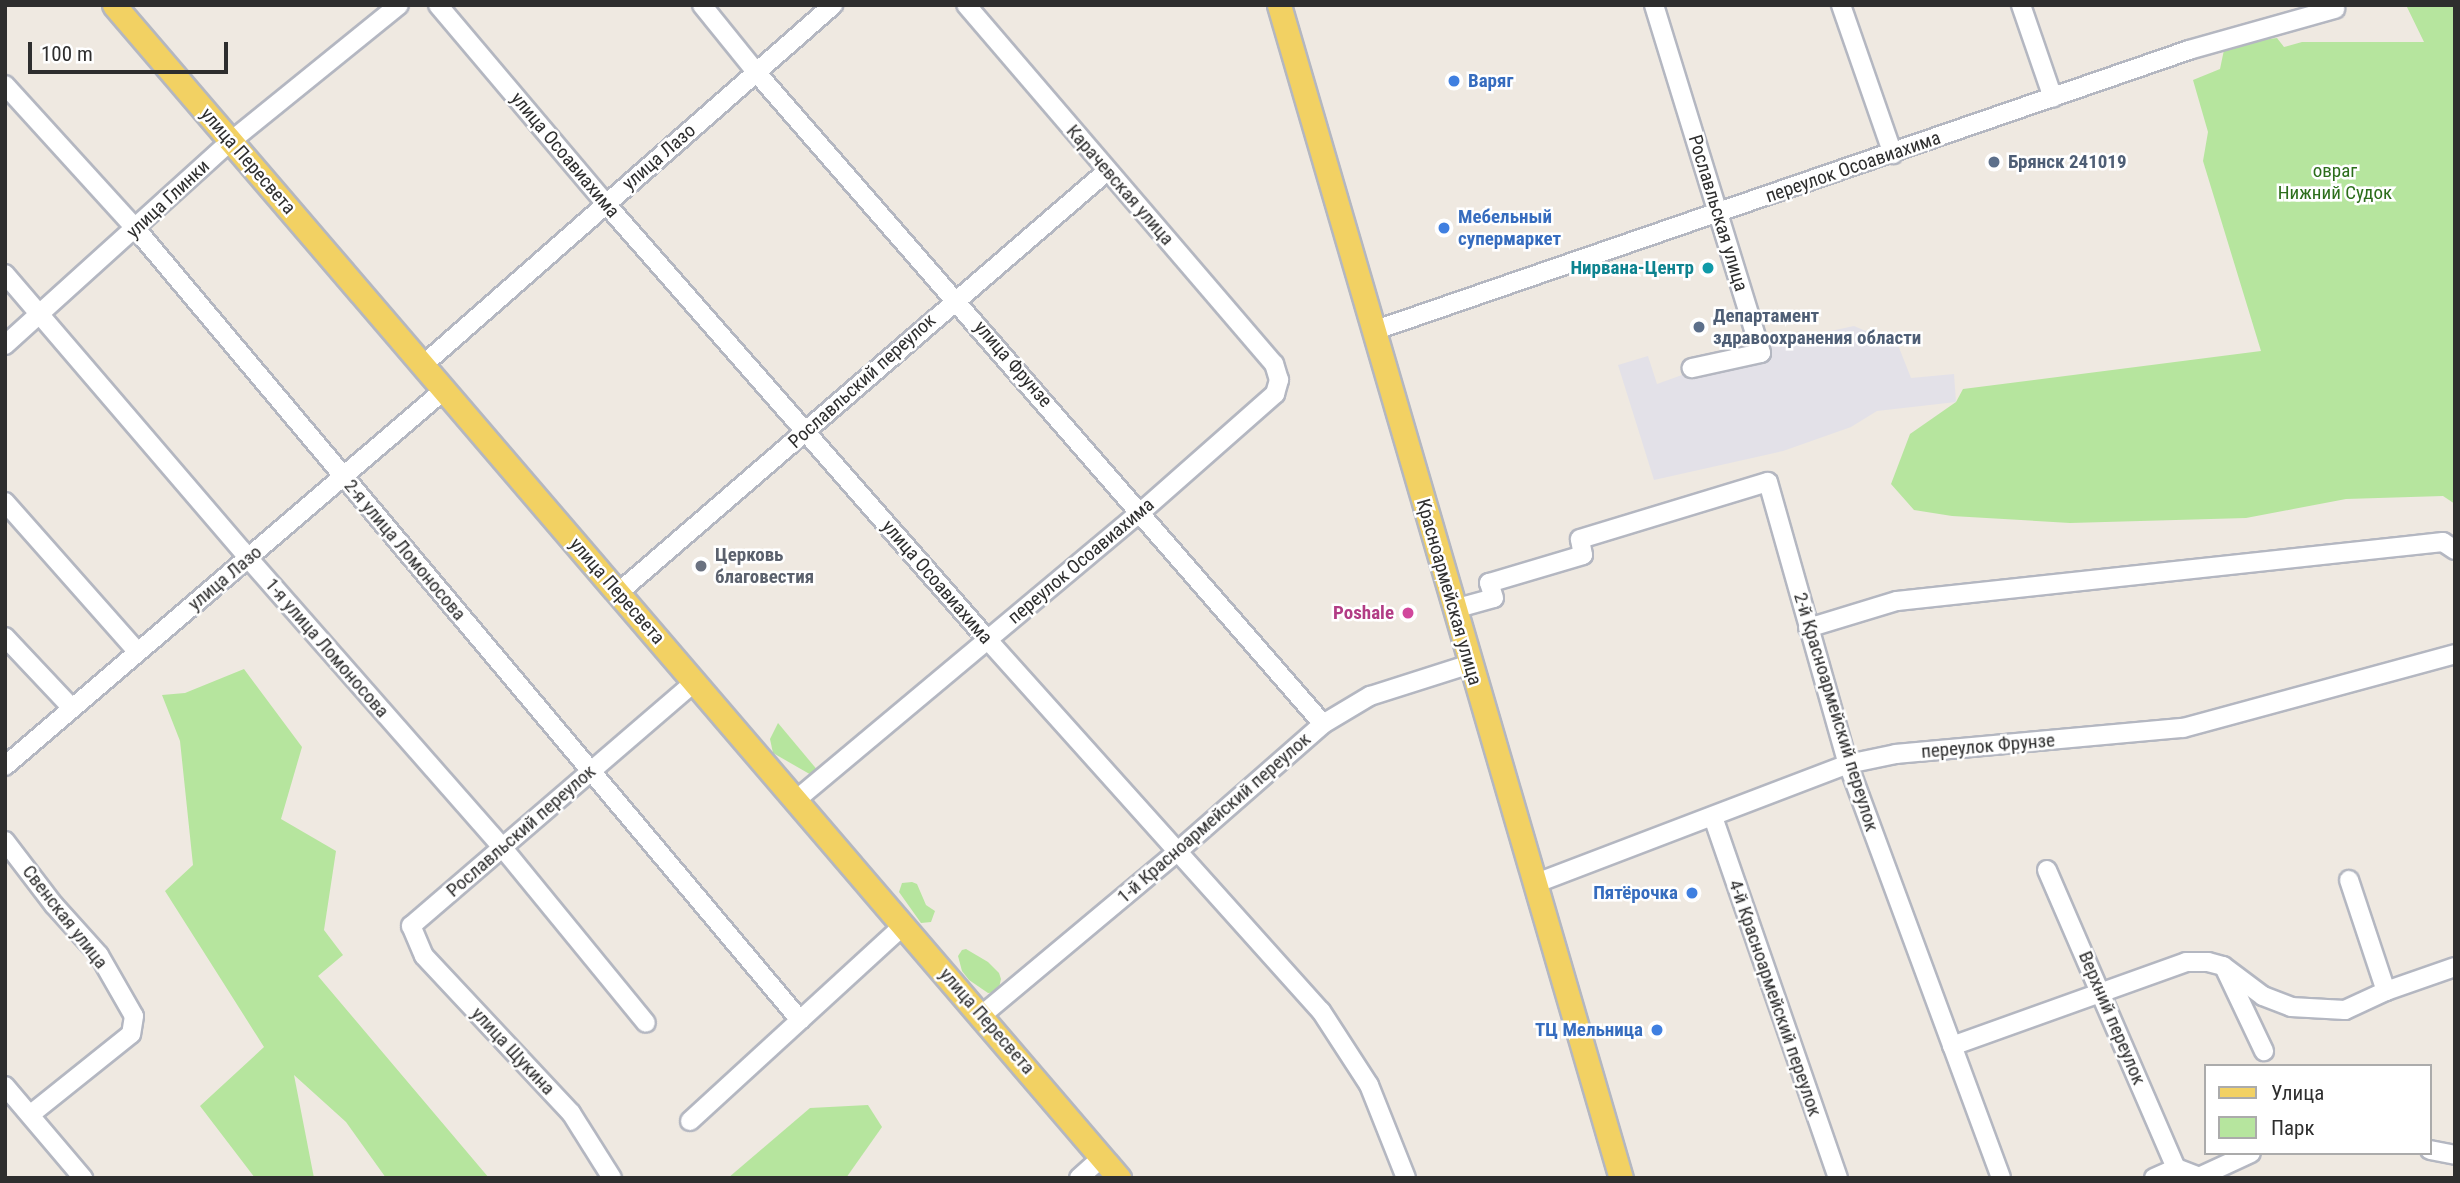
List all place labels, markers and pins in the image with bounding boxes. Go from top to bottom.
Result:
place label: Варяг [1468,70,1513,92]
marker: Варяг [1446,73,1462,89]
place label: Брянск 241019 [2008,151,2127,173]
marker: Брянск 241019 [1986,154,2002,170]
place label: Мебельный супермаркет [1458,206,1561,250]
marker: Мебельный супермаркет [1436,220,1452,236]
place label: Нирвана-Центр [1570,257,1694,279]
marker: Нирвана-Центр [1700,260,1716,276]
place label: Департамент здравоохранения области [1713,305,1921,349]
marker: Департамент здравоохранения области [1691,319,1707,335]
place label: Церковь благовестия [715,544,814,588]
marker: Церковь благовестия [693,558,709,574]
place label: Poshale [1333,602,1394,624]
marker: Poshale [1400,605,1416,621]
place label: Пятёрочка [1593,882,1678,904]
marker: Пятёрочка [1684,885,1700,901]
place label: ТЦ Мельница [1535,1019,1643,1041]
marker: ТЦ Мельница [1649,1022,1665,1038]

